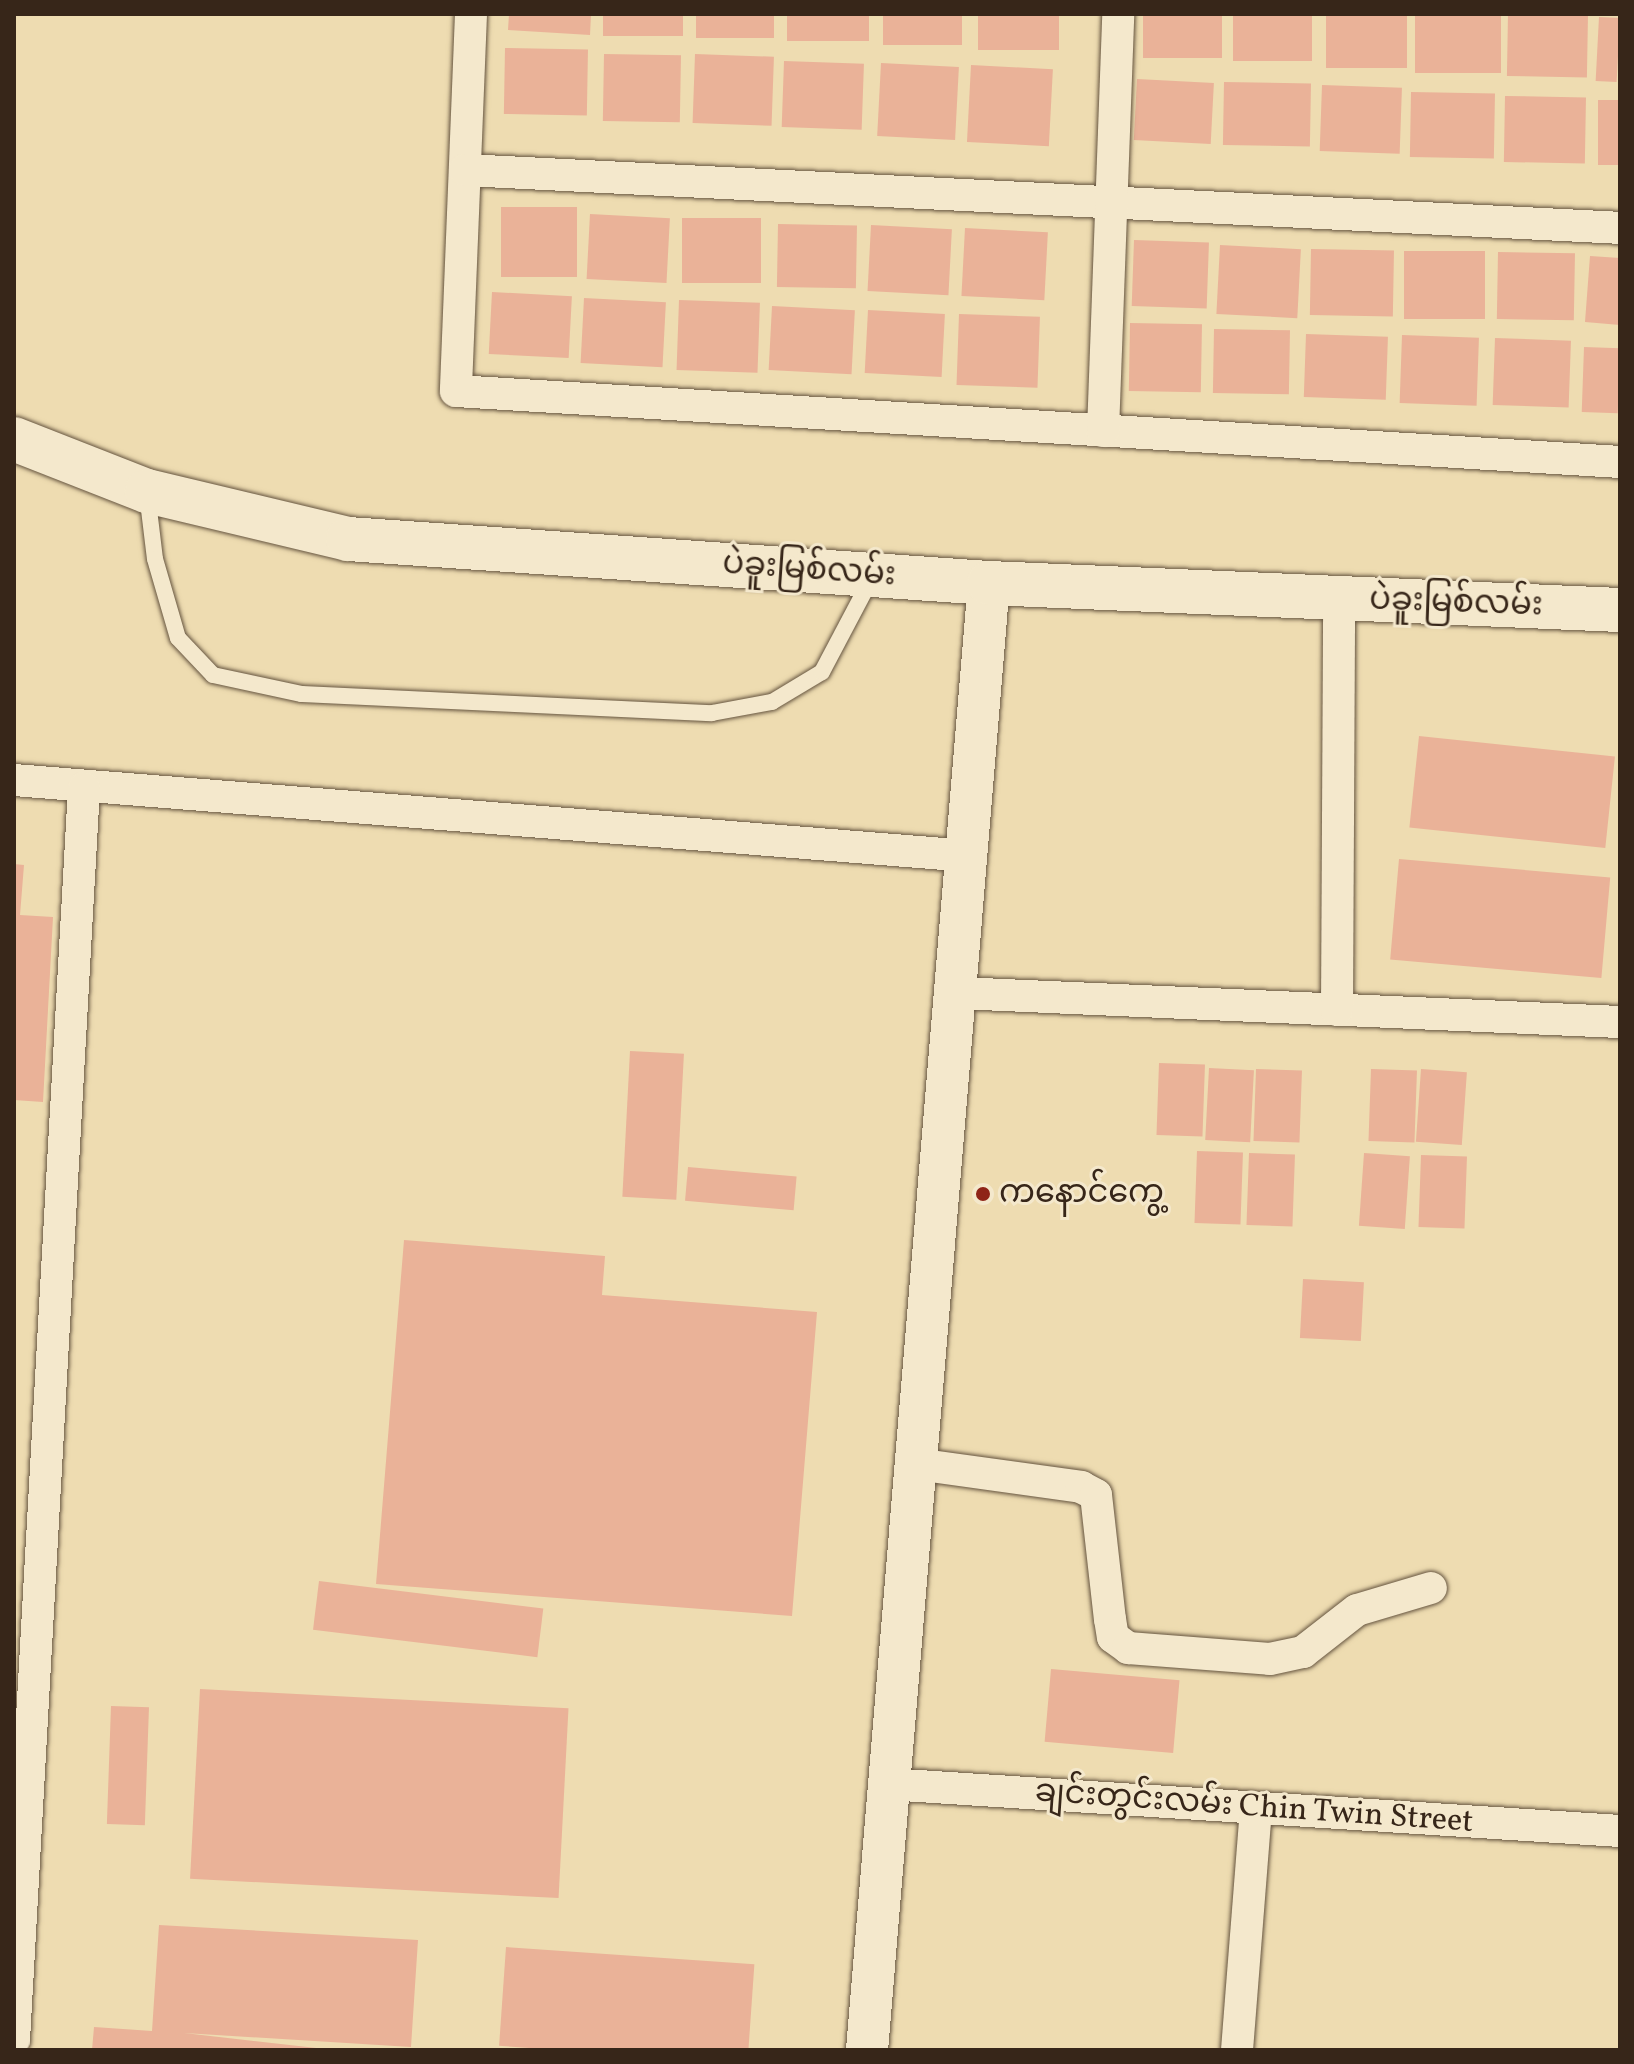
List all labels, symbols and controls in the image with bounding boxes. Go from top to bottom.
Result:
street label: ပဲခူးမြစ်လမ်း [721,546,897,596]
street label: ပဲခူးမြစ်လမ်း [1369,582,1543,626]
place label: ကနောင်ကွေ့ [999,1175,1164,1213]
marker: ကနောင်ကွေ့ [974,1185,992,1203]
street label: ချင်းတွင်းလမ်း Chin Twin Street [1033,1773,1475,1843]

